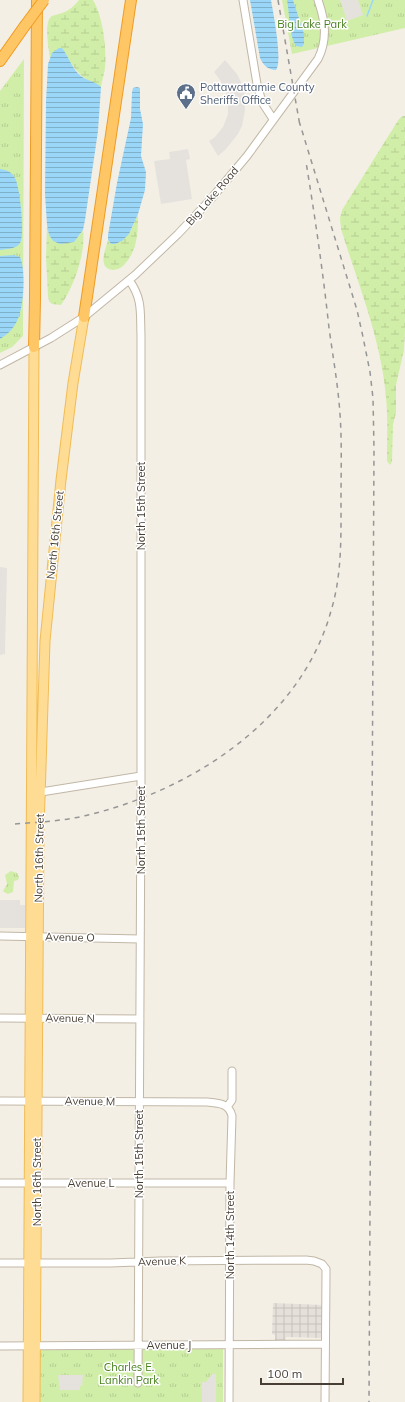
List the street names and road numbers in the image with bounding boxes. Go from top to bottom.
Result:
street label: Big Lake Road [183,164,241,228]
street label: North 15th Street [134,461,148,550]
street label: North 16th Street [43,490,67,580]
street label: North 15th Street [134,785,148,874]
street label: North 16th Street [31,813,47,902]
street label: Avenue O [45,930,95,944]
street label: Avenue N [45,1011,95,1025]
street label: Avenue M [65,1094,115,1108]
street label: North 15th Street [132,1109,146,1198]
street label: North 16th Street [30,1137,44,1226]
street label: Avenue L [67,1176,115,1190]
street label: North 14th Street [223,1190,237,1279]
street label: Avenue K [138,1253,187,1269]
street label: Avenue J [147,1338,191,1352]

